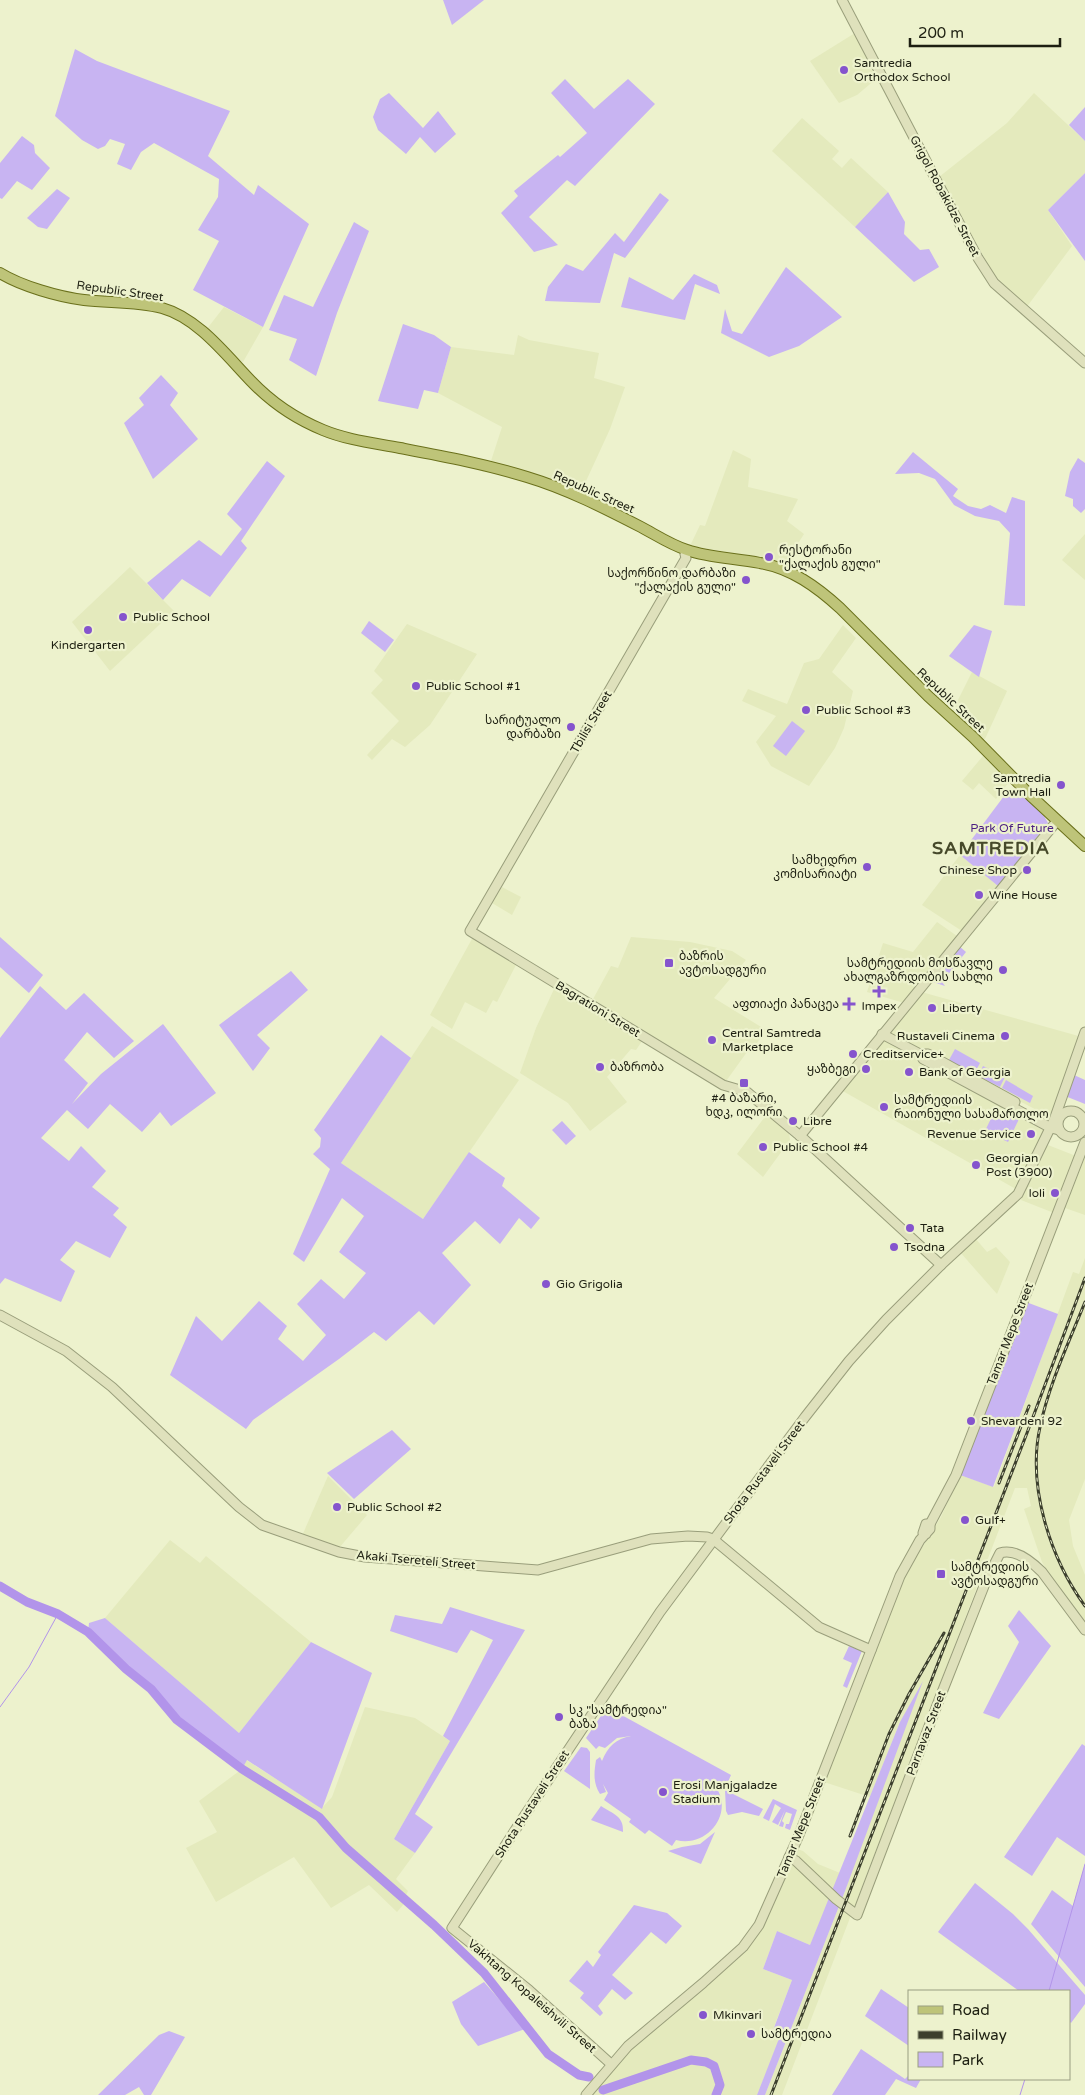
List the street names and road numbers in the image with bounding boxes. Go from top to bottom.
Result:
street label: Grigol Robakidze Street [907,133,983,259]
street label: Republic Street [76,278,165,304]
street label: Republic Street [551,468,637,516]
street label: Republic Street [914,665,988,735]
street label: Tbilisi Street [567,688,615,756]
street label: Bagrationi Street [553,978,643,1040]
street label: Tamar Mepe Street [984,1280,1036,1387]
street label: Shota Rustaveli Street [721,1417,808,1526]
street label: Akaki Tsereteli Street [356,1548,477,1572]
street label: Parnavaz Street [903,1688,949,1777]
street label: Shota Rustaveli Street [492,1747,572,1860]
street label: Tamar Mepe Street [774,1774,828,1880]
street label: Vakhtang Kopaleishvili Street [465,1936,599,2056]

